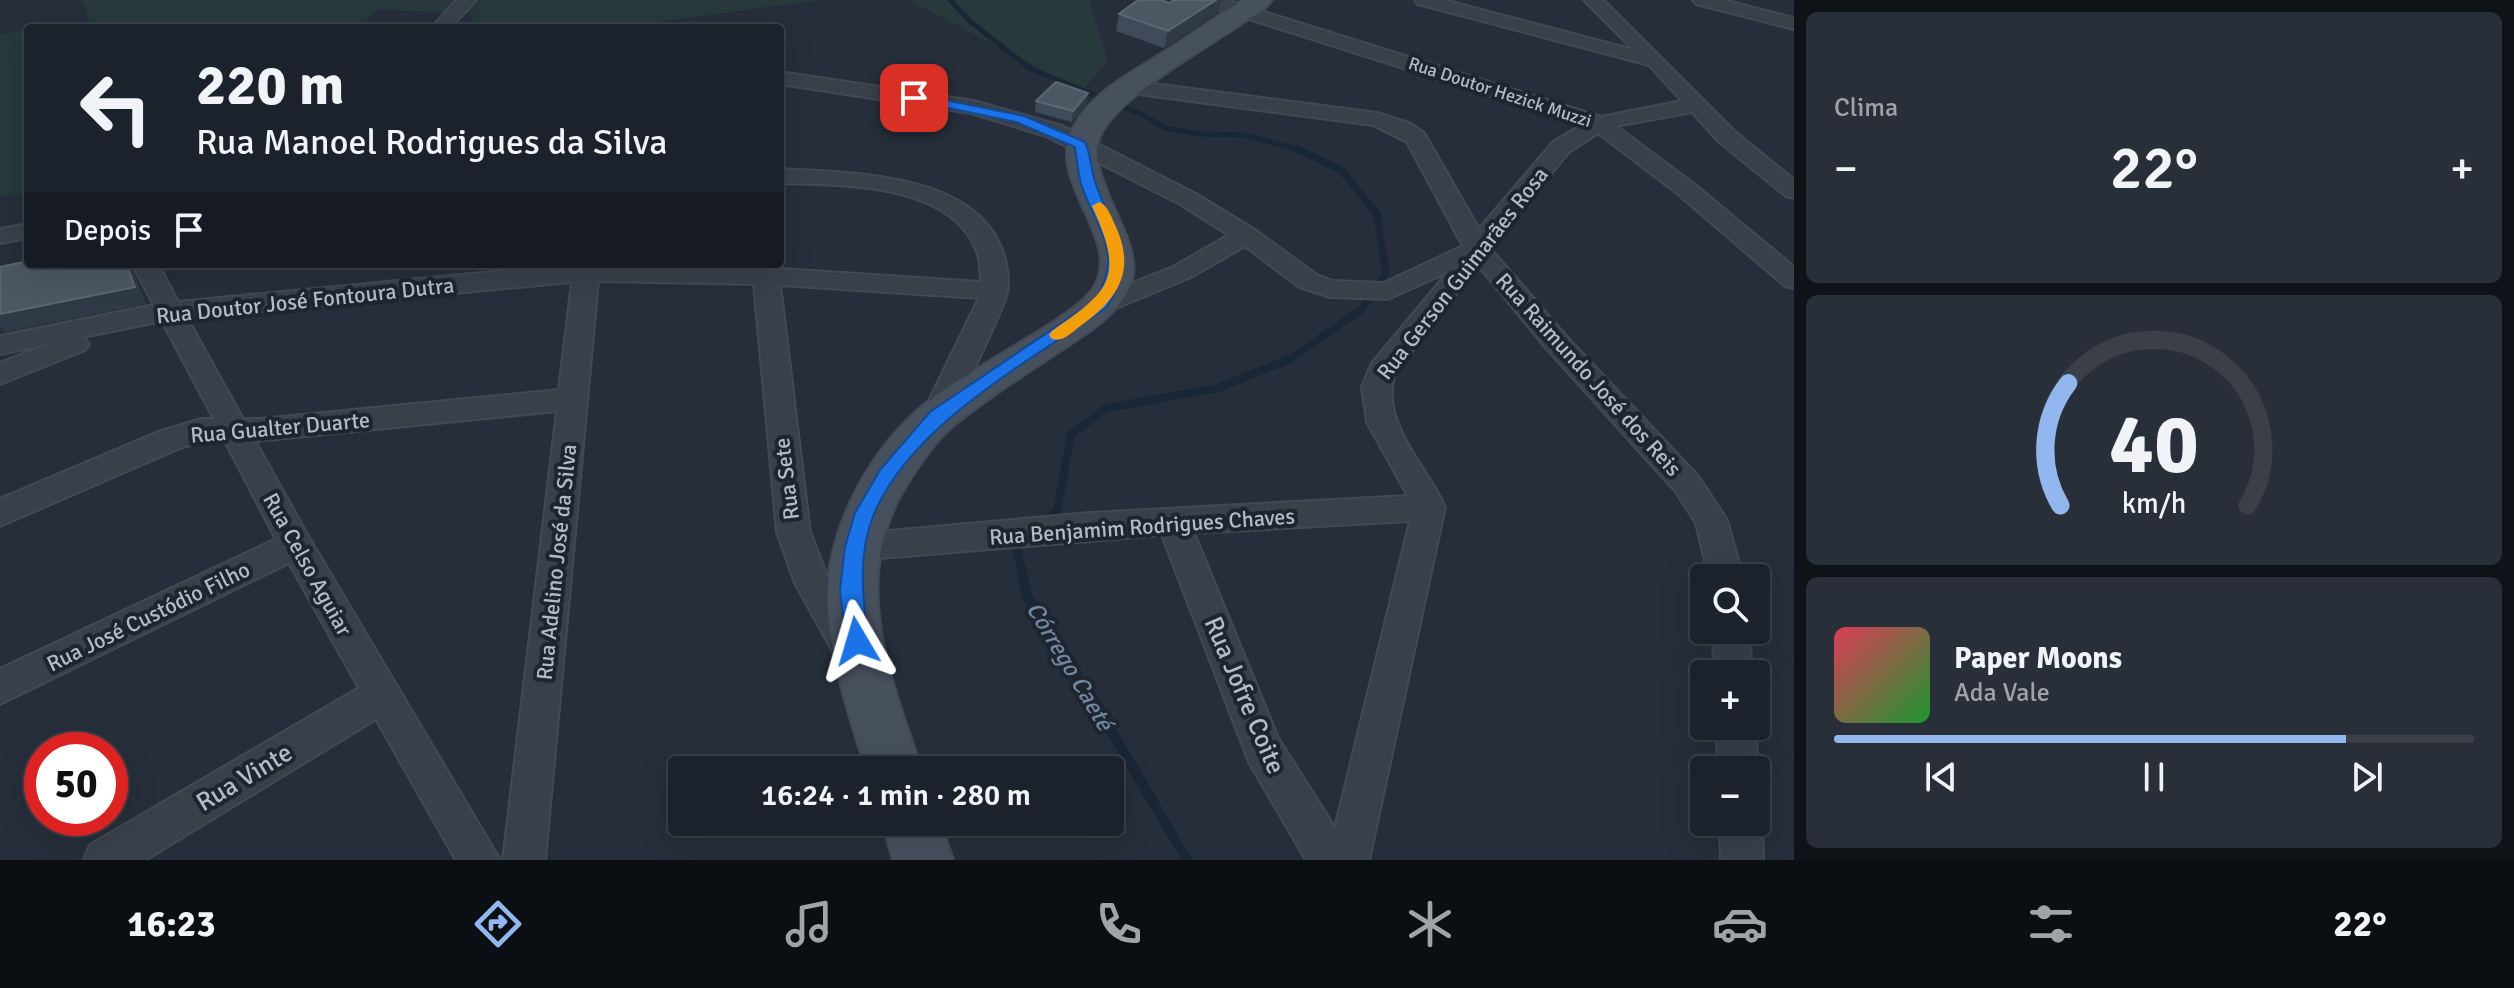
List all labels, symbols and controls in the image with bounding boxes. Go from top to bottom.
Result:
text: 220 m [196,51,344,120]
street label: Rua Doutor Hezick Muzzi [1406,52,1594,132]
icon: left [64,56,168,160]
pin [880,64,948,132]
icon: arrive [892,76,936,120]
text: Clima [1834,92,1898,124]
text: Rua Manoel Rodrigues da Silva [196,120,668,165]
text: 22° [2110,132,2198,206]
text: − [1834,142,1858,196]
text: + [2450,142,2474,196]
street label: Rua Gerson Guimarães Rosa [1371,162,1554,385]
icon: arrive [167,208,211,252]
text: Depois [64,212,151,249]
street label: Rua Raimundo José dos Reis [1490,267,1687,482]
street label: Rua Doutor José Fontoura Dutra [155,271,455,330]
text: 40 [2109,394,2199,496]
street label: Rua Gualter Duarte [189,406,371,449]
street label: Rua Sete [768,436,805,522]
street label: Rua Adelino José da Silva [531,443,582,681]
text: km/h [2122,486,2186,521]
street label: Rua Celso Aguiar [257,488,358,640]
street label: Rua Benjamim Rodrigues Chaves [988,502,1296,551]
street label: Rua José Custódio Filho [42,556,254,677]
map controls [1690,564,1770,836]
button: search [1690,564,1770,644]
water label: Córrego Caeté [1020,596,1121,738]
position arrow [815,599,899,683]
street label: Rua Jofre Coite [1197,612,1292,779]
text: Paper Moons [1954,640,2122,677]
button: + [1690,660,1770,740]
text: Ada Vale [1954,677,2050,709]
speed limit sign: 50 [24,732,128,836]
street label: Rua Vinte [191,737,298,819]
icon: previous [1919,755,1963,799]
icon: pause [2132,755,2176,799]
icon: next [2345,755,2389,799]
button: − [1690,756,1770,836]
text: 16:24 · 1 min · 280 m [761,777,1031,814]
icon: directions [470,896,526,952]
icon: music [781,896,837,952]
icon: phone [1091,896,1147,952]
icon: climate [1402,896,1458,952]
icon: car [1712,896,1768,952]
icon: filters [2023,896,2079,952]
text: 16:23 [127,902,216,947]
text: 22° [2333,902,2387,947]

